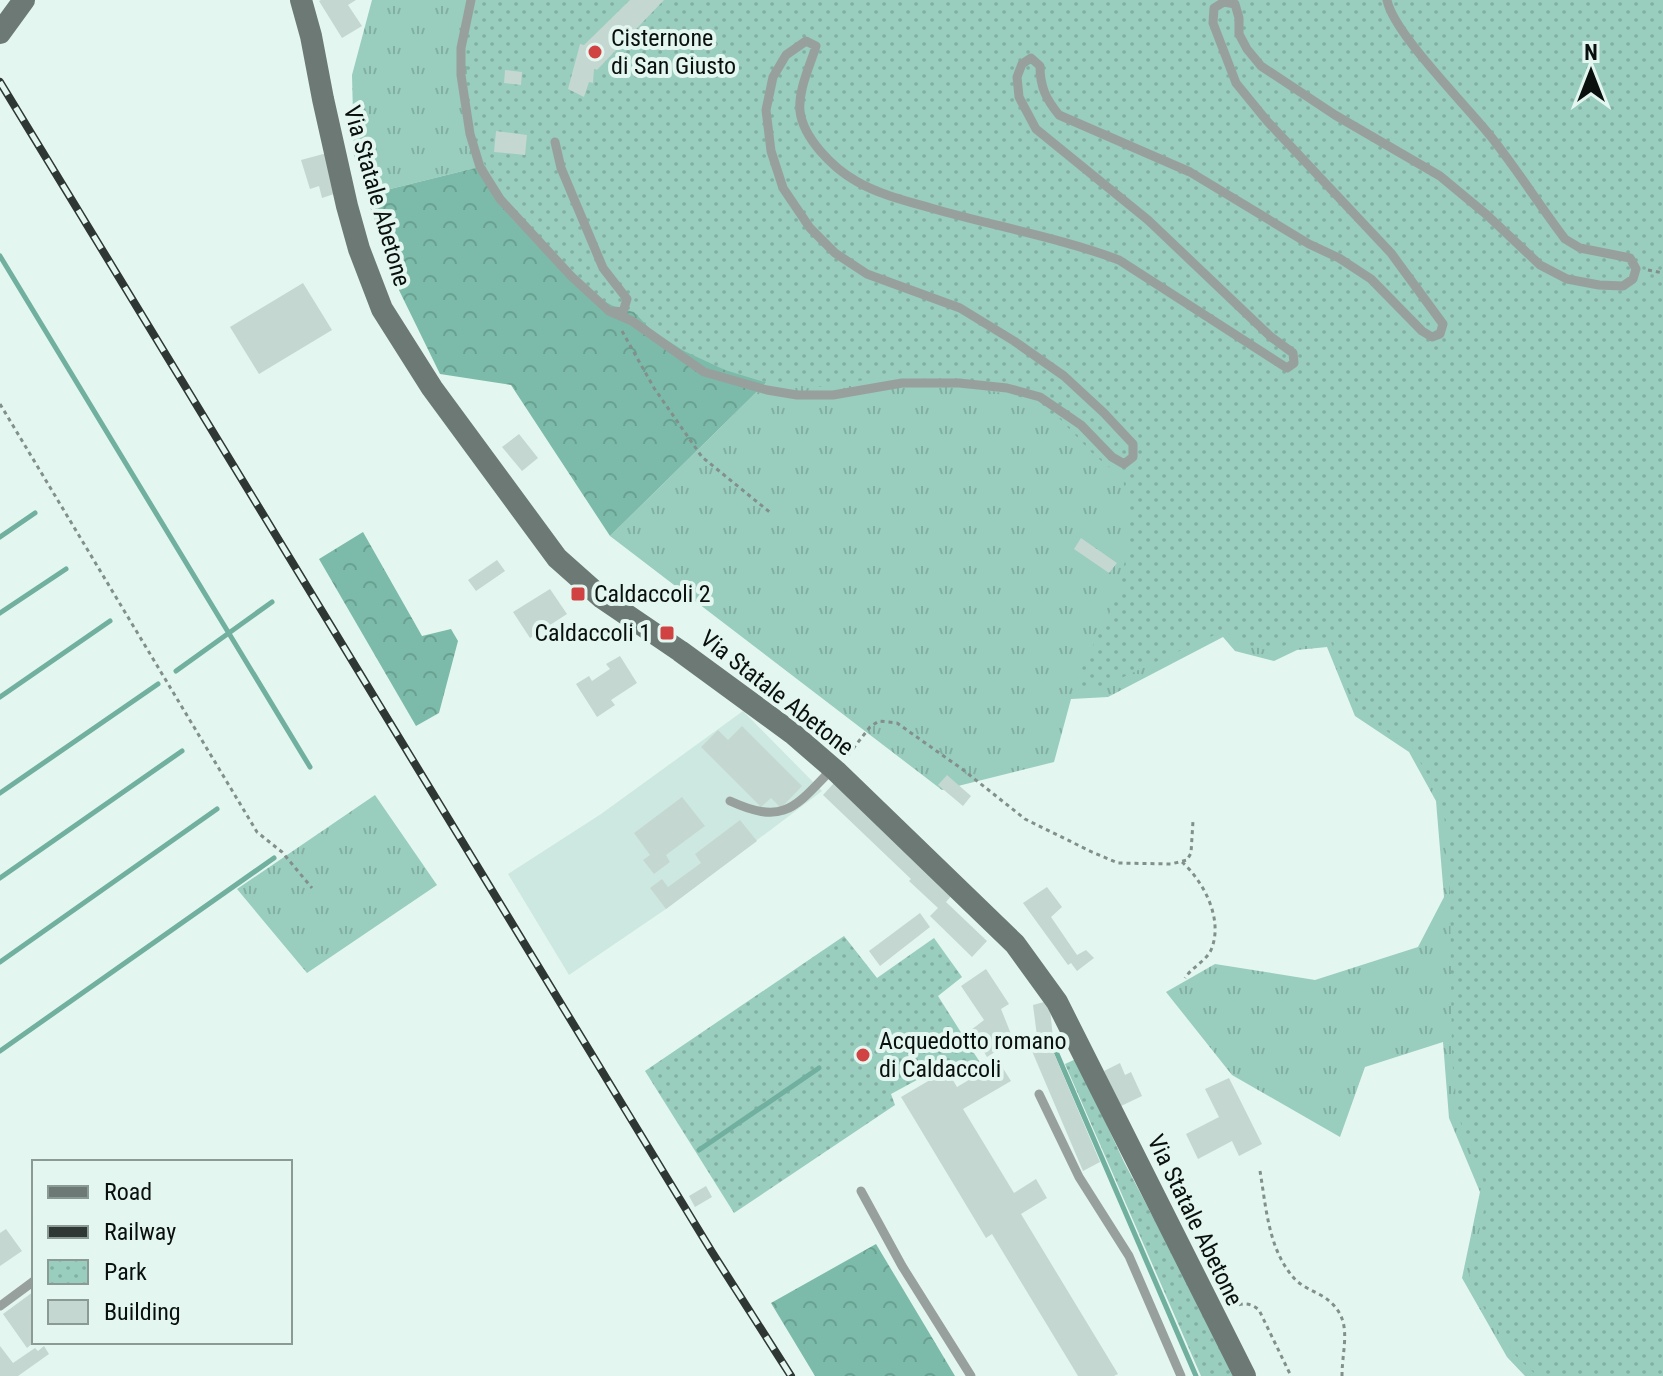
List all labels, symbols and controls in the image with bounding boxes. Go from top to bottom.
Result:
place label: Cisternone di San Giusto [611,24,736,80]
north arrow [1551,32,1631,112]
text: N [1584,40,1598,65]
marker: Cisternone di San Giusto [586,43,604,61]
street label: Via Statale Abetone [338,102,416,290]
place label: Caldaccoli 2 [594,580,711,608]
marker: Caldaccoli 2 [569,585,587,603]
place label: Caldaccoli 1 [534,619,651,647]
marker: Caldaccoli 1 [658,624,676,642]
street label: Via Statale Abetone [695,625,859,761]
place label: Acquedotto romano di Caldaccoli [879,1027,1067,1083]
marker: Acquedotto romano di Caldaccoli [854,1046,872,1064]
street label: Via Statale Abetone [1142,1130,1248,1310]
legend [32,1160,292,1344]
text: Road [104,1178,152,1206]
text: Railway [104,1218,176,1246]
text: Park [104,1258,147,1286]
text: Building [104,1298,181,1326]

